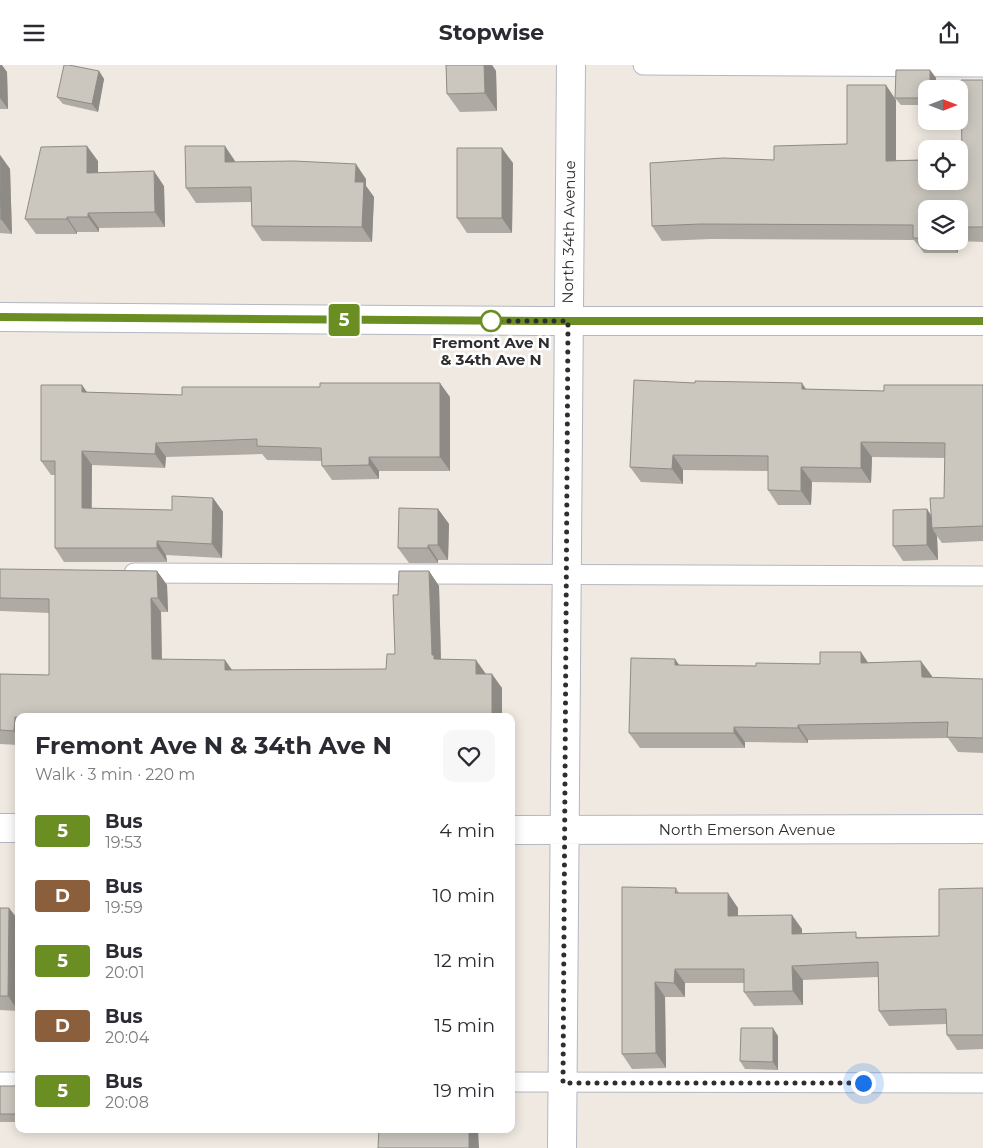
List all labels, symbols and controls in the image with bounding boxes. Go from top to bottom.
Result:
icon: menu [20,19,48,47]
text: Stopwise [439,19,544,46]
icon: share [935,19,963,47]
north arrow [918,80,968,130]
map controls [918,80,968,250]
button: locate [918,140,968,190]
street label: North 34th Avenue [558,160,579,304]
button: layers [918,200,968,250]
line badge: 5 [328,304,360,336]
text: 5 [339,309,349,331]
marker: Fremont Ave N & 34th Ave N [480,310,502,332]
place label: Fremont Ave N & 34th Ave N [432,333,550,369]
button: heart [443,730,495,782]
text: Fremont Ave N & 34th Ave N [35,731,392,760]
text: Walk · 3 min · 220 m [35,765,195,784]
text: Bus [105,810,143,833]
text: 4 min [439,819,495,842]
text: 5 [57,820,68,842]
street label: North Emerson Avenue [659,820,835,839]
text: 19:53 [105,833,142,852]
text: Bus [105,875,143,898]
text: 10 min [432,884,495,907]
text: D [55,885,70,907]
text: 19:59 [105,898,143,917]
text: Bus [105,940,143,963]
text: 12 min [434,949,495,972]
text: 5 [57,950,68,972]
text: 20:01 [105,963,144,982]
text: Bus [105,1005,143,1028]
text: 15 min [434,1014,495,1037]
text: D [55,1015,70,1037]
text: 20:04 [105,1028,149,1047]
text: Bus [105,1070,143,1093]
your location [851,1071,876,1096]
text: 19 min [433,1079,495,1102]
text: 5 [57,1080,68,1102]
text: 20:08 [105,1093,149,1112]

